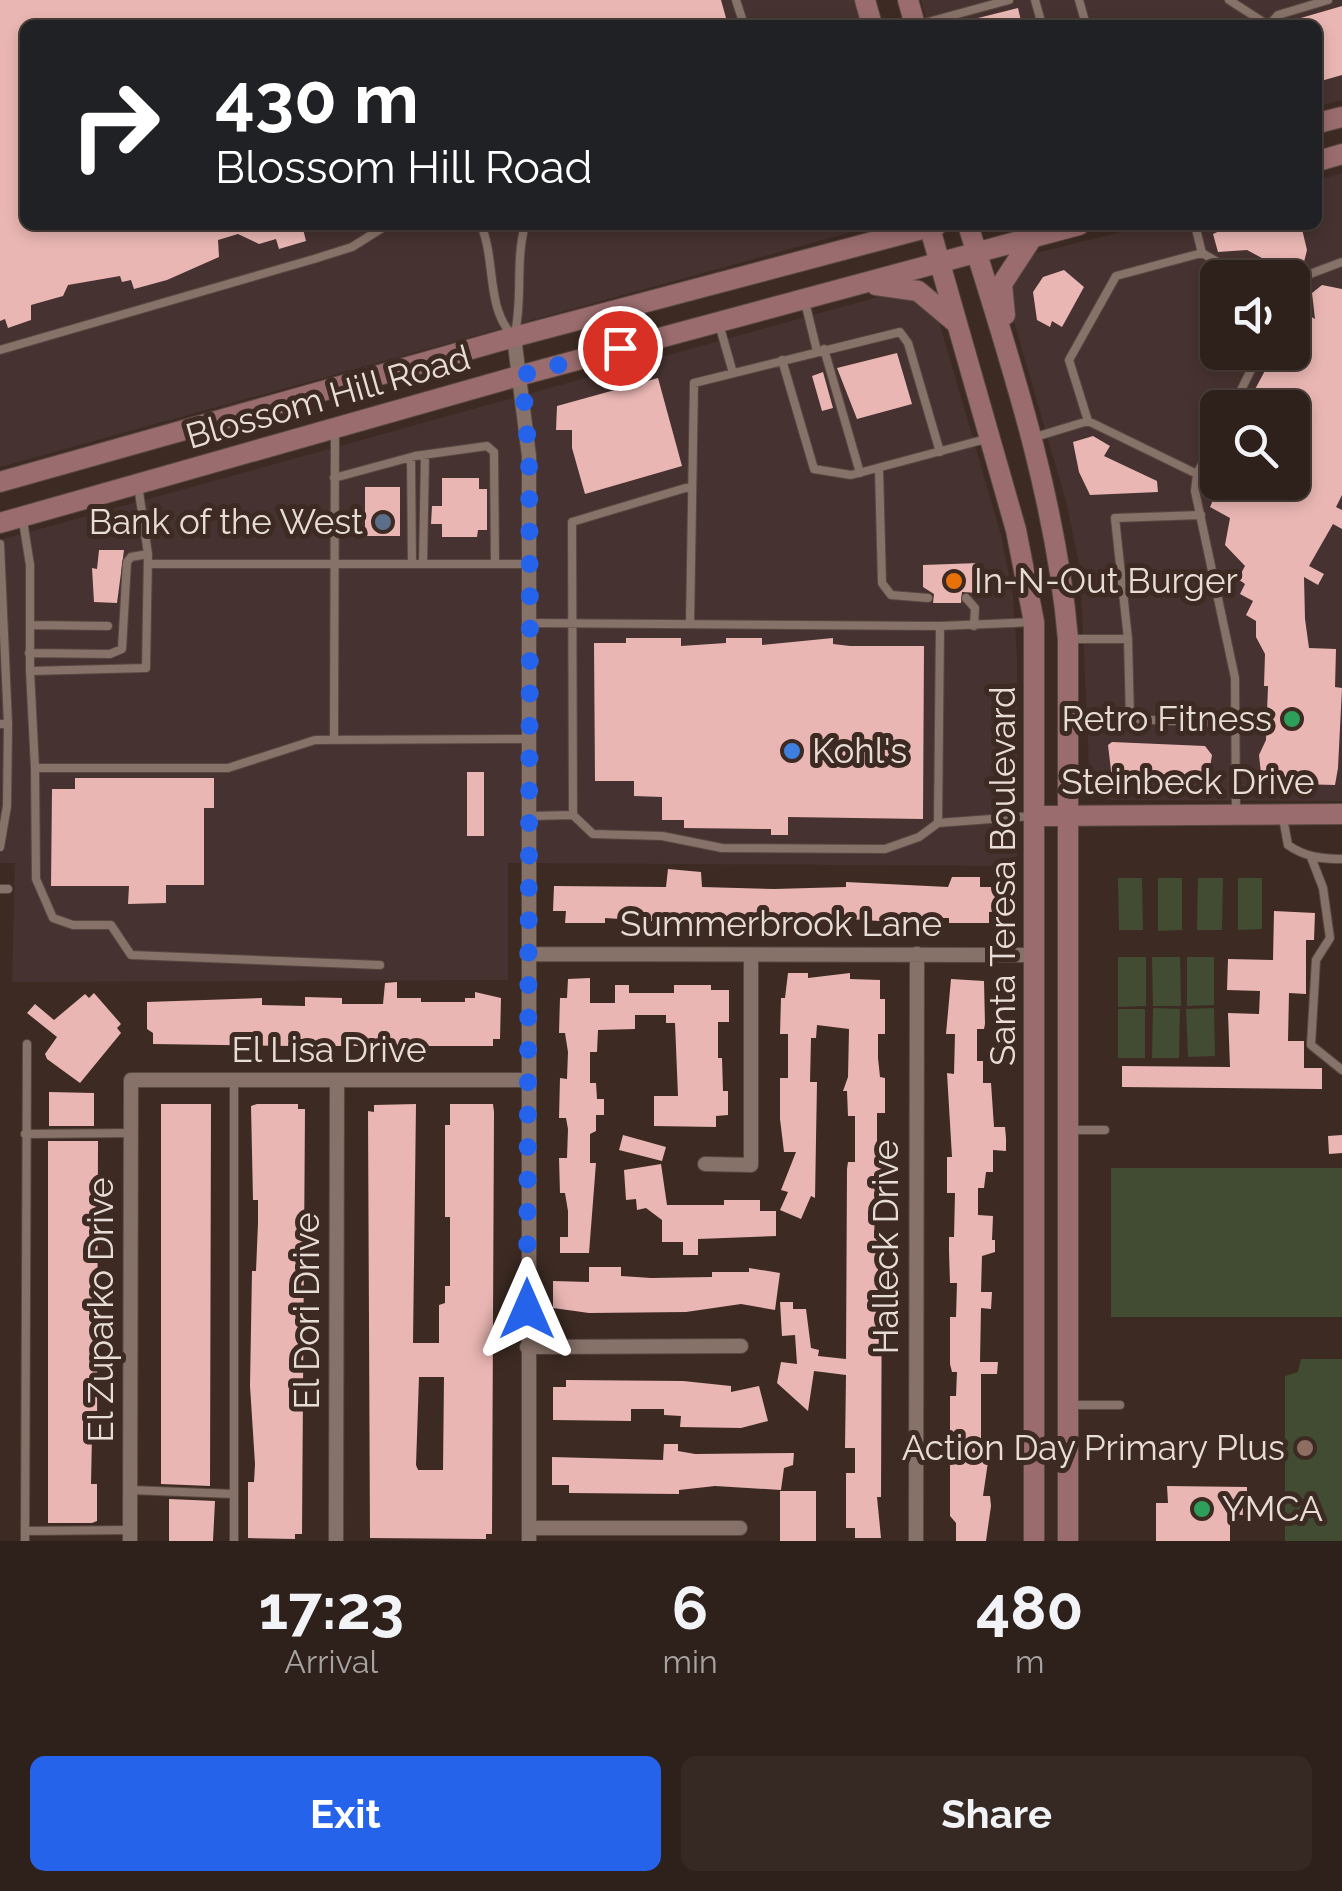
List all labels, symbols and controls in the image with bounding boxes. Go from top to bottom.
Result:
text: 430 m [215,57,419,139]
icon: right [50,60,180,190]
text: Blossom Hill Road [215,141,593,194]
map controls [1200,260,1310,500]
button: sound [1200,260,1310,370]
pin [578,306,663,391]
icon: arrive [593,321,648,376]
street label: Blossom Hill Road [181,336,475,457]
button: search [1200,390,1310,500]
place label: Bank of the West [89,501,363,542]
marker: Bank of the West [372,511,394,533]
place label: In-N-Out Burger [974,560,1238,601]
marker: In-N-Out Burger [943,570,965,592]
street label: Santa Teresa Boulevard [982,686,1023,1066]
place label: Retro Fitness [1061,698,1272,739]
marker: Retro Fitness [1281,708,1303,730]
place label: Kohl's [812,730,907,771]
marker: Kohl's [781,740,803,762]
street label: Steinbeck Drive [1061,761,1315,802]
street label: Summerbrook Lane [620,903,942,944]
street label: El Lisa Drive [231,1029,427,1070]
street label: Halleck Drive [865,1140,906,1354]
street label: El Zuparko Drive [80,1178,121,1442]
street label: El Dori Drive [286,1213,327,1409]
position arrow [475,1257,579,1361]
place label: Action Day Primary Plus [902,1427,1285,1468]
marker: Action Day Primary Plus [1294,1437,1316,1459]
place label: YMCA [1222,1488,1323,1529]
marker: YMCA [1191,1498,1213,1520]
text: 17:23 [259,1573,404,1643]
text: 6 [672,1573,708,1643]
text: 480 [976,1573,1083,1643]
text: Arrival [284,1643,378,1680]
text: min [663,1643,718,1680]
text: m [1015,1643,1044,1680]
button: Exit [30,1756,661,1871]
button: Share [681,1756,1312,1871]

